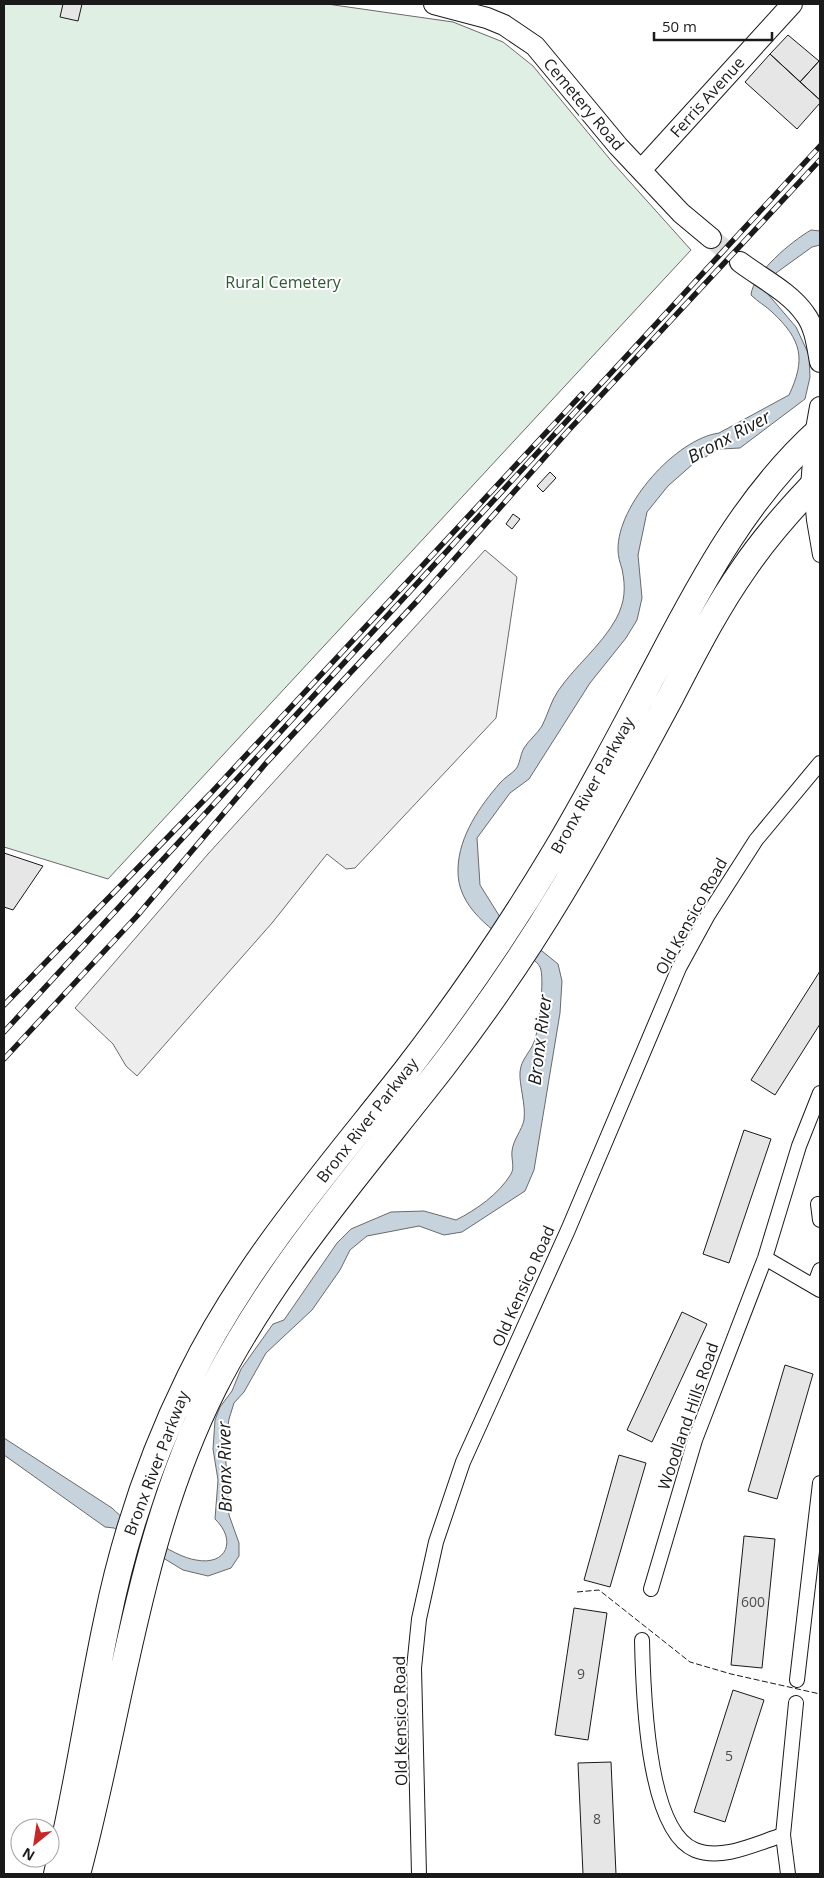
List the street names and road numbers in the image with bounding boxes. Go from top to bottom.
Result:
street label: Ferris Avenue [665,52,749,142]
street label: Cemetery Road [539,53,629,155]
street label: Bronx River Parkway [545,712,639,857]
street label: Old Kensico Road [650,854,732,978]
street label: Bronx River Parkway [311,1052,423,1187]
street label: Old Kensico Road [486,1222,560,1350]
street label: Woodland Hills Road [652,1339,724,1493]
street label: Bronx River Parkway [118,1387,194,1538]
street label: Old Kensico Road [388,1656,412,1786]

